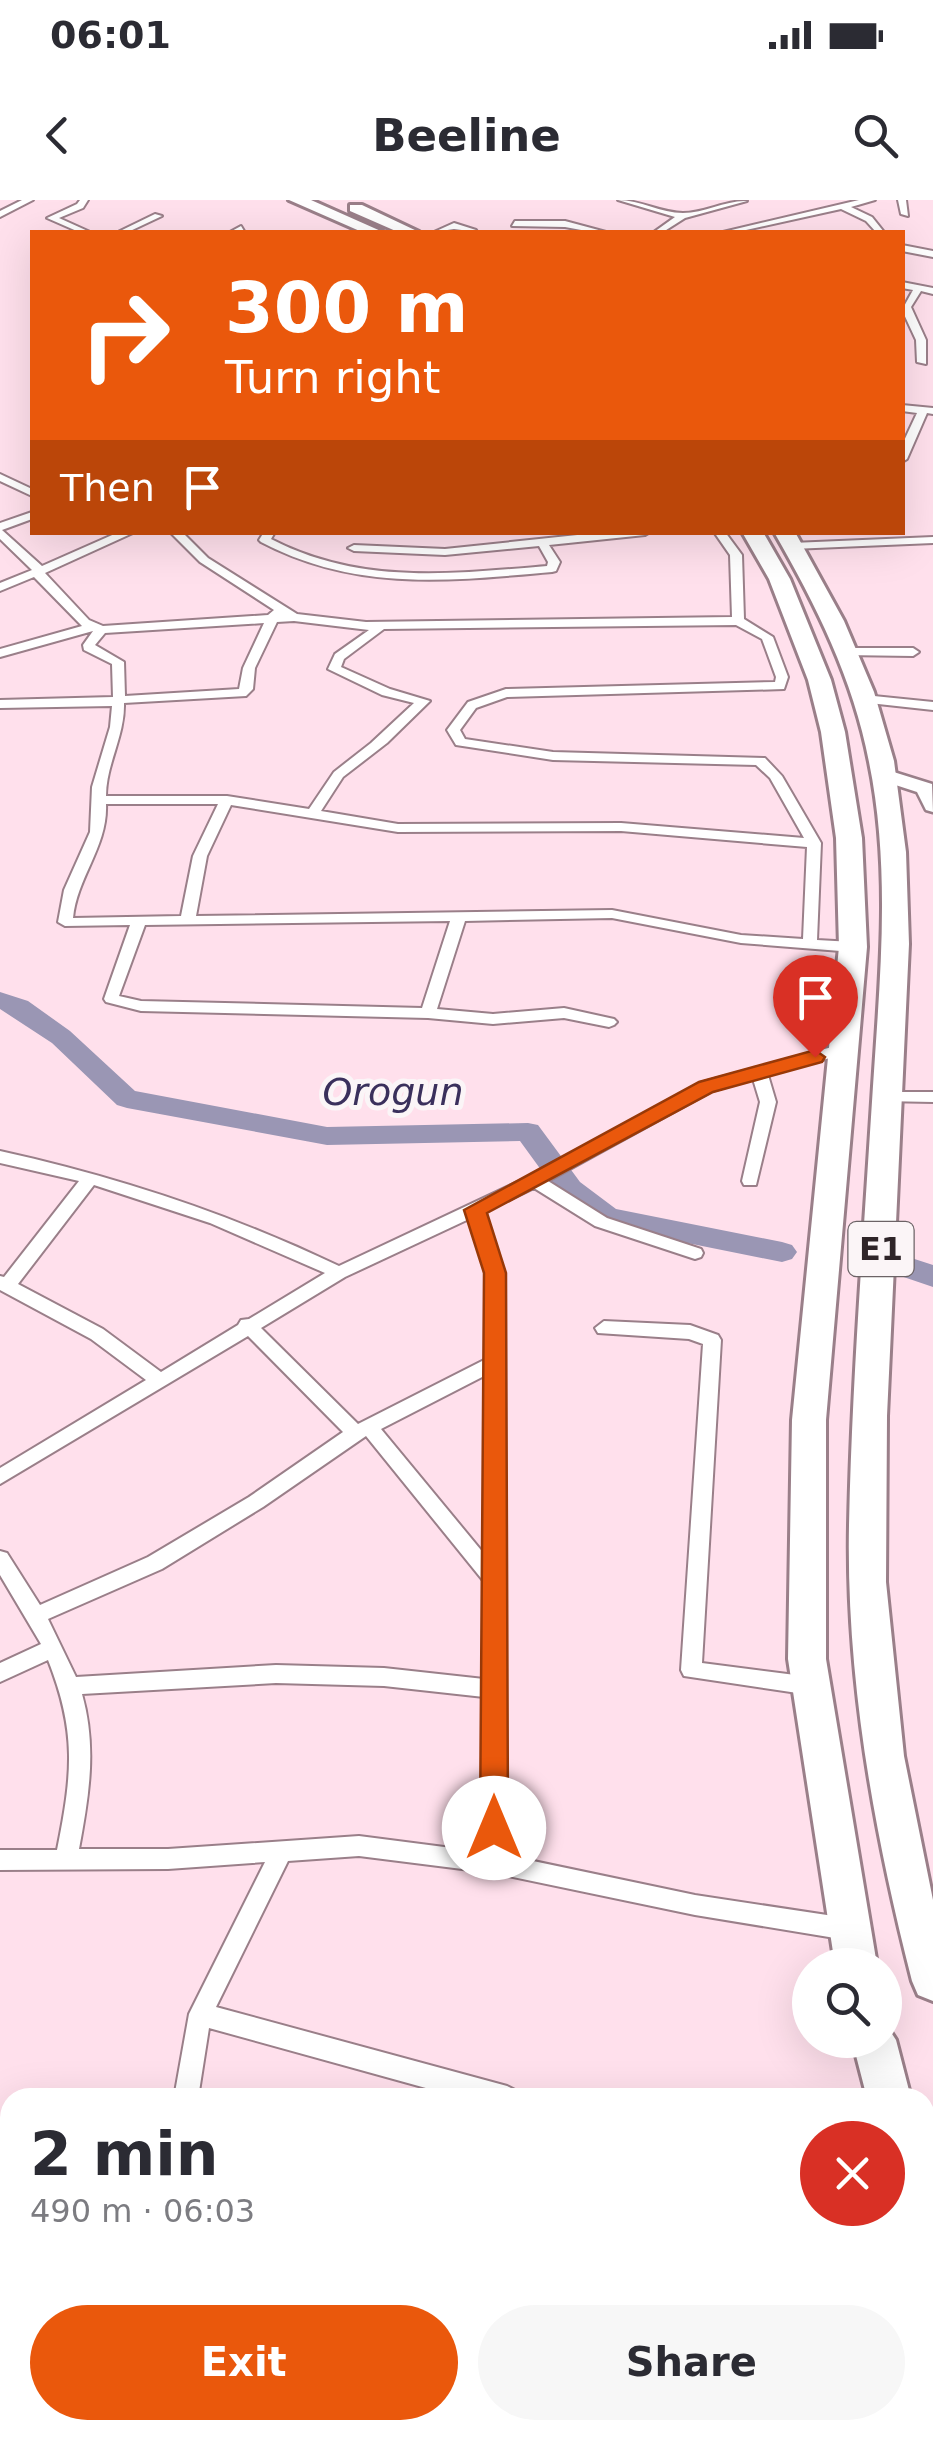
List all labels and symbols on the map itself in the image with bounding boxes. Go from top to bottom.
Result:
pin [773,955,858,1058]
water label: Orogun [322,1070,464,1114]
road number: E1 [848,1222,914,1276]
position arrow [442,1776,546,1880]

